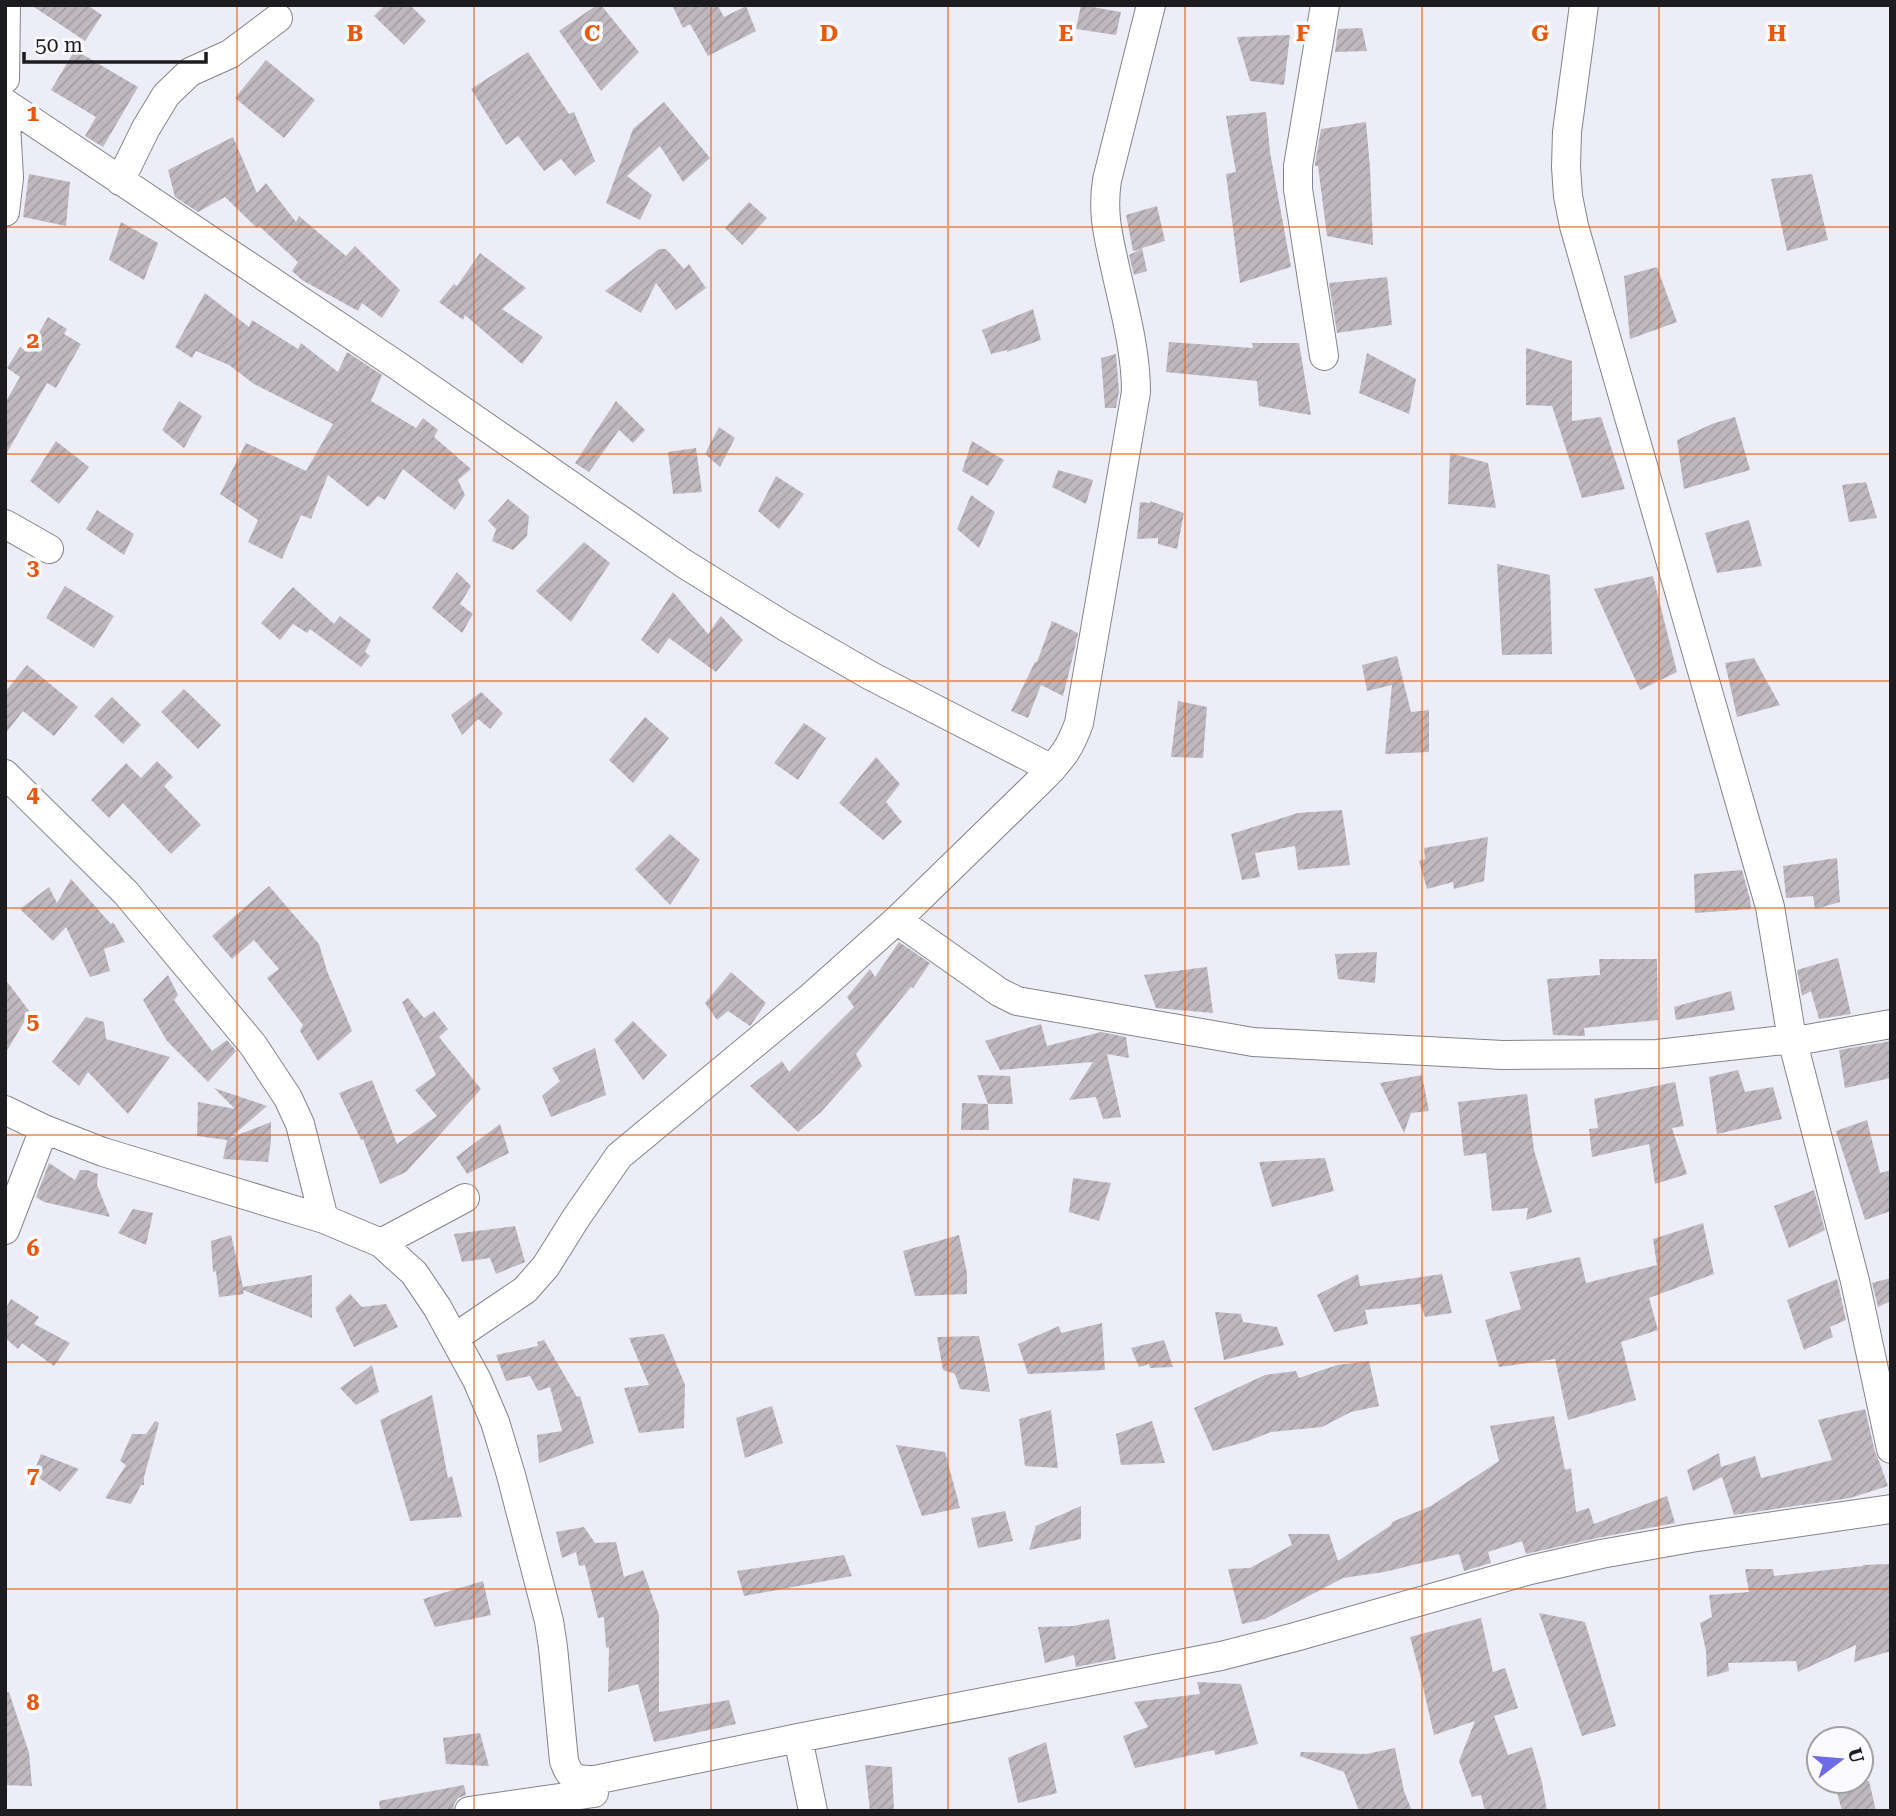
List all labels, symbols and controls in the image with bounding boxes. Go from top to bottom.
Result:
text: B [347,20,363,47]
text: C [584,20,600,47]
text: D [820,20,838,47]
text: E [1059,20,1073,47]
text: F [1296,20,1310,47]
text: G [1531,20,1549,47]
text: H [1768,20,1787,47]
scale bar [24,21,206,65]
text: 50 m [35,33,83,57]
text: 1 [27,100,40,127]
text: 2 [27,327,39,354]
text: 3 [27,554,40,581]
text: 4 [27,781,40,808]
text: 5 [27,1008,40,1035]
text: 6 [27,1235,40,1262]
text: 7 [27,1462,40,1489]
text: 8 [27,1689,40,1716]
north arrow [1805,1725,1875,1795]
text: U [1843,1745,1869,1766]

